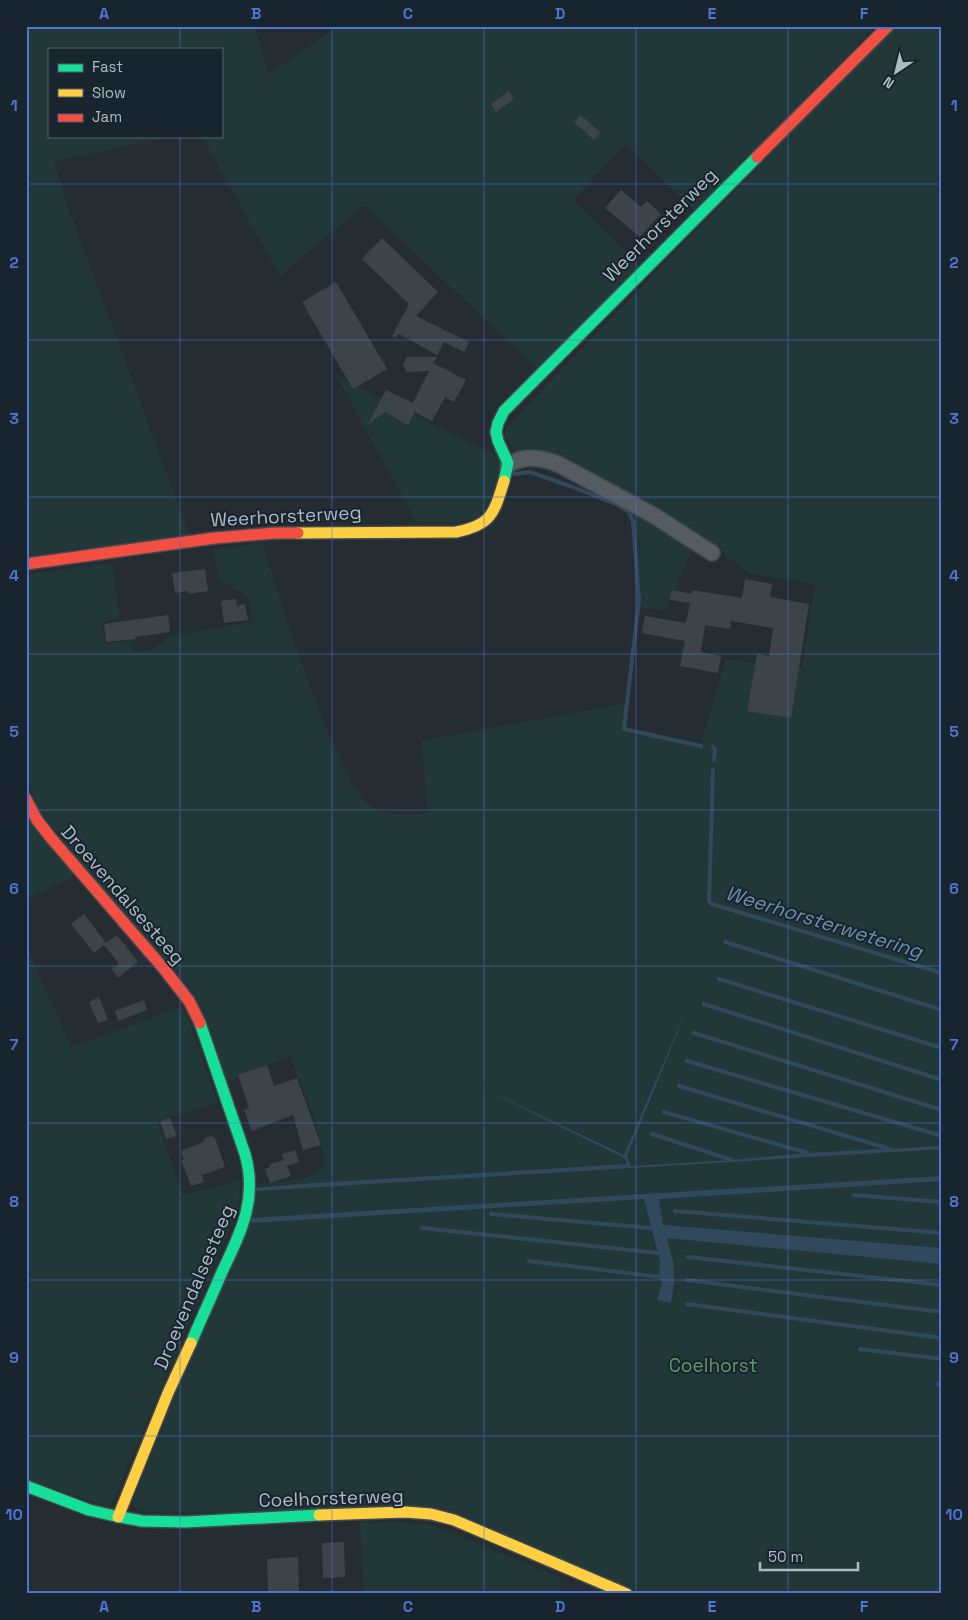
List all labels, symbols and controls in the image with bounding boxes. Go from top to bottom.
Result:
text: A [99,3,109,24]
text: B [251,3,261,24]
text: C [403,3,413,24]
text: D [555,3,565,24]
text: E [708,3,717,24]
text: F [860,3,869,24]
legend [48,48,222,138]
north arrow [870,48,920,98]
text: Fast [92,57,123,76]
text: N [880,73,898,93]
text: Slow [92,83,126,102]
text: 1 [10,95,18,116]
text: 1 [950,95,958,116]
text: Jam [92,107,122,126]
street label: Weerhorsterweg [598,163,722,287]
text: 2 [9,252,19,273]
text: 2 [949,252,959,273]
text: 3 [9,408,19,429]
text: 3 [949,408,959,429]
street label: Weerhorsterweg [210,500,362,532]
text: 4 [9,565,19,586]
text: 4 [949,565,959,586]
text: 5 [9,721,19,742]
text: 5 [949,721,959,742]
street label: Droevendalsesteeg [56,820,190,970]
text: 6 [9,878,19,899]
text: 6 [949,878,959,899]
water label: Weerhorsterwetering [722,880,927,965]
text: 7 [10,1034,19,1055]
text: 7 [950,1034,959,1055]
text: 8 [9,1191,19,1212]
text: 8 [949,1191,959,1212]
street label: Droevendalsesteeg [148,1201,240,1373]
text: 9 [9,1347,19,1368]
text: 9 [949,1347,959,1368]
park label: Coelhorst [669,1353,757,1378]
street label: Coelhorsterweg [258,1483,404,1513]
text: 10 [5,1504,23,1525]
text: 10 [945,1504,963,1525]
scale bar [760,1540,858,1572]
text: 50 m [768,1547,803,1566]
text: A [99,1596,109,1617]
text: B [251,1596,261,1617]
text: C [403,1596,413,1617]
text: D [555,1596,565,1617]
text: E [708,1596,717,1617]
text: F [860,1596,869,1617]

